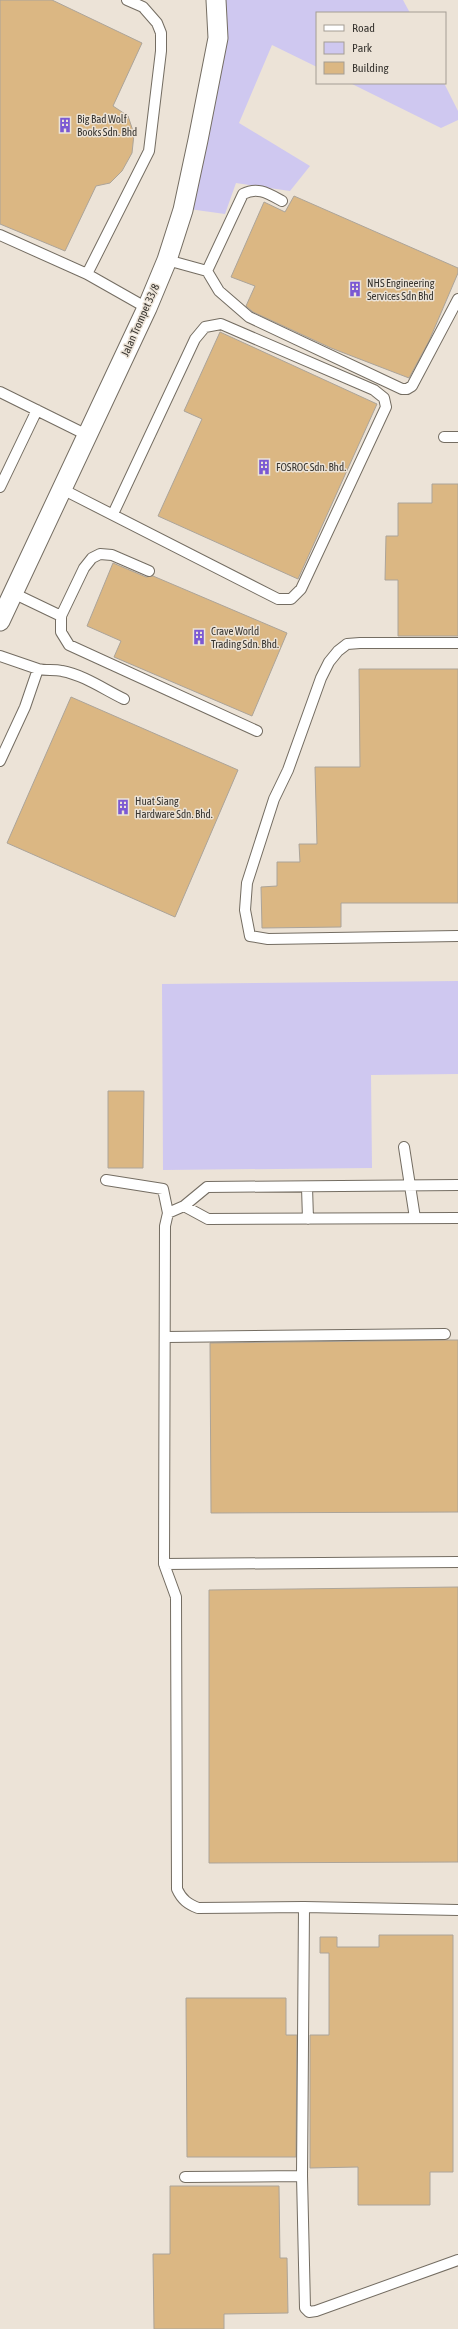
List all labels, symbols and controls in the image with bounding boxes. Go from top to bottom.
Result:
legend [316,12,446,84]
text: Road [352,21,375,35]
text: Park [352,41,373,55]
text: Building [352,61,390,75]
place label: Big Bad Wolf Books Sdn. Bhd [77,113,137,138]
building icon: Big Bad Wolf Books Sdn. Bhd [56,116,74,134]
place label: NHS Engineering Services Sdn Bhd [367,277,435,302]
building icon: NHS Engineering Services Sdn Bhd [346,280,364,298]
street label: Jalan Trompet 33/8 [119,282,161,358]
building icon: FOSROC Sdn. Bhd. [255,458,273,476]
place label: FOSROC Sdn. Bhd. [276,461,346,473]
place label: Crave World Trading Sdn. Bhd. [211,625,279,650]
building icon: Crave World Trading Sdn. Bhd. [190,628,208,646]
place label: Huat Siang Hardware Sdn. Bhd. [135,795,213,820]
building icon: Huat Siang Hardware Sdn. Bhd. [114,798,132,816]

